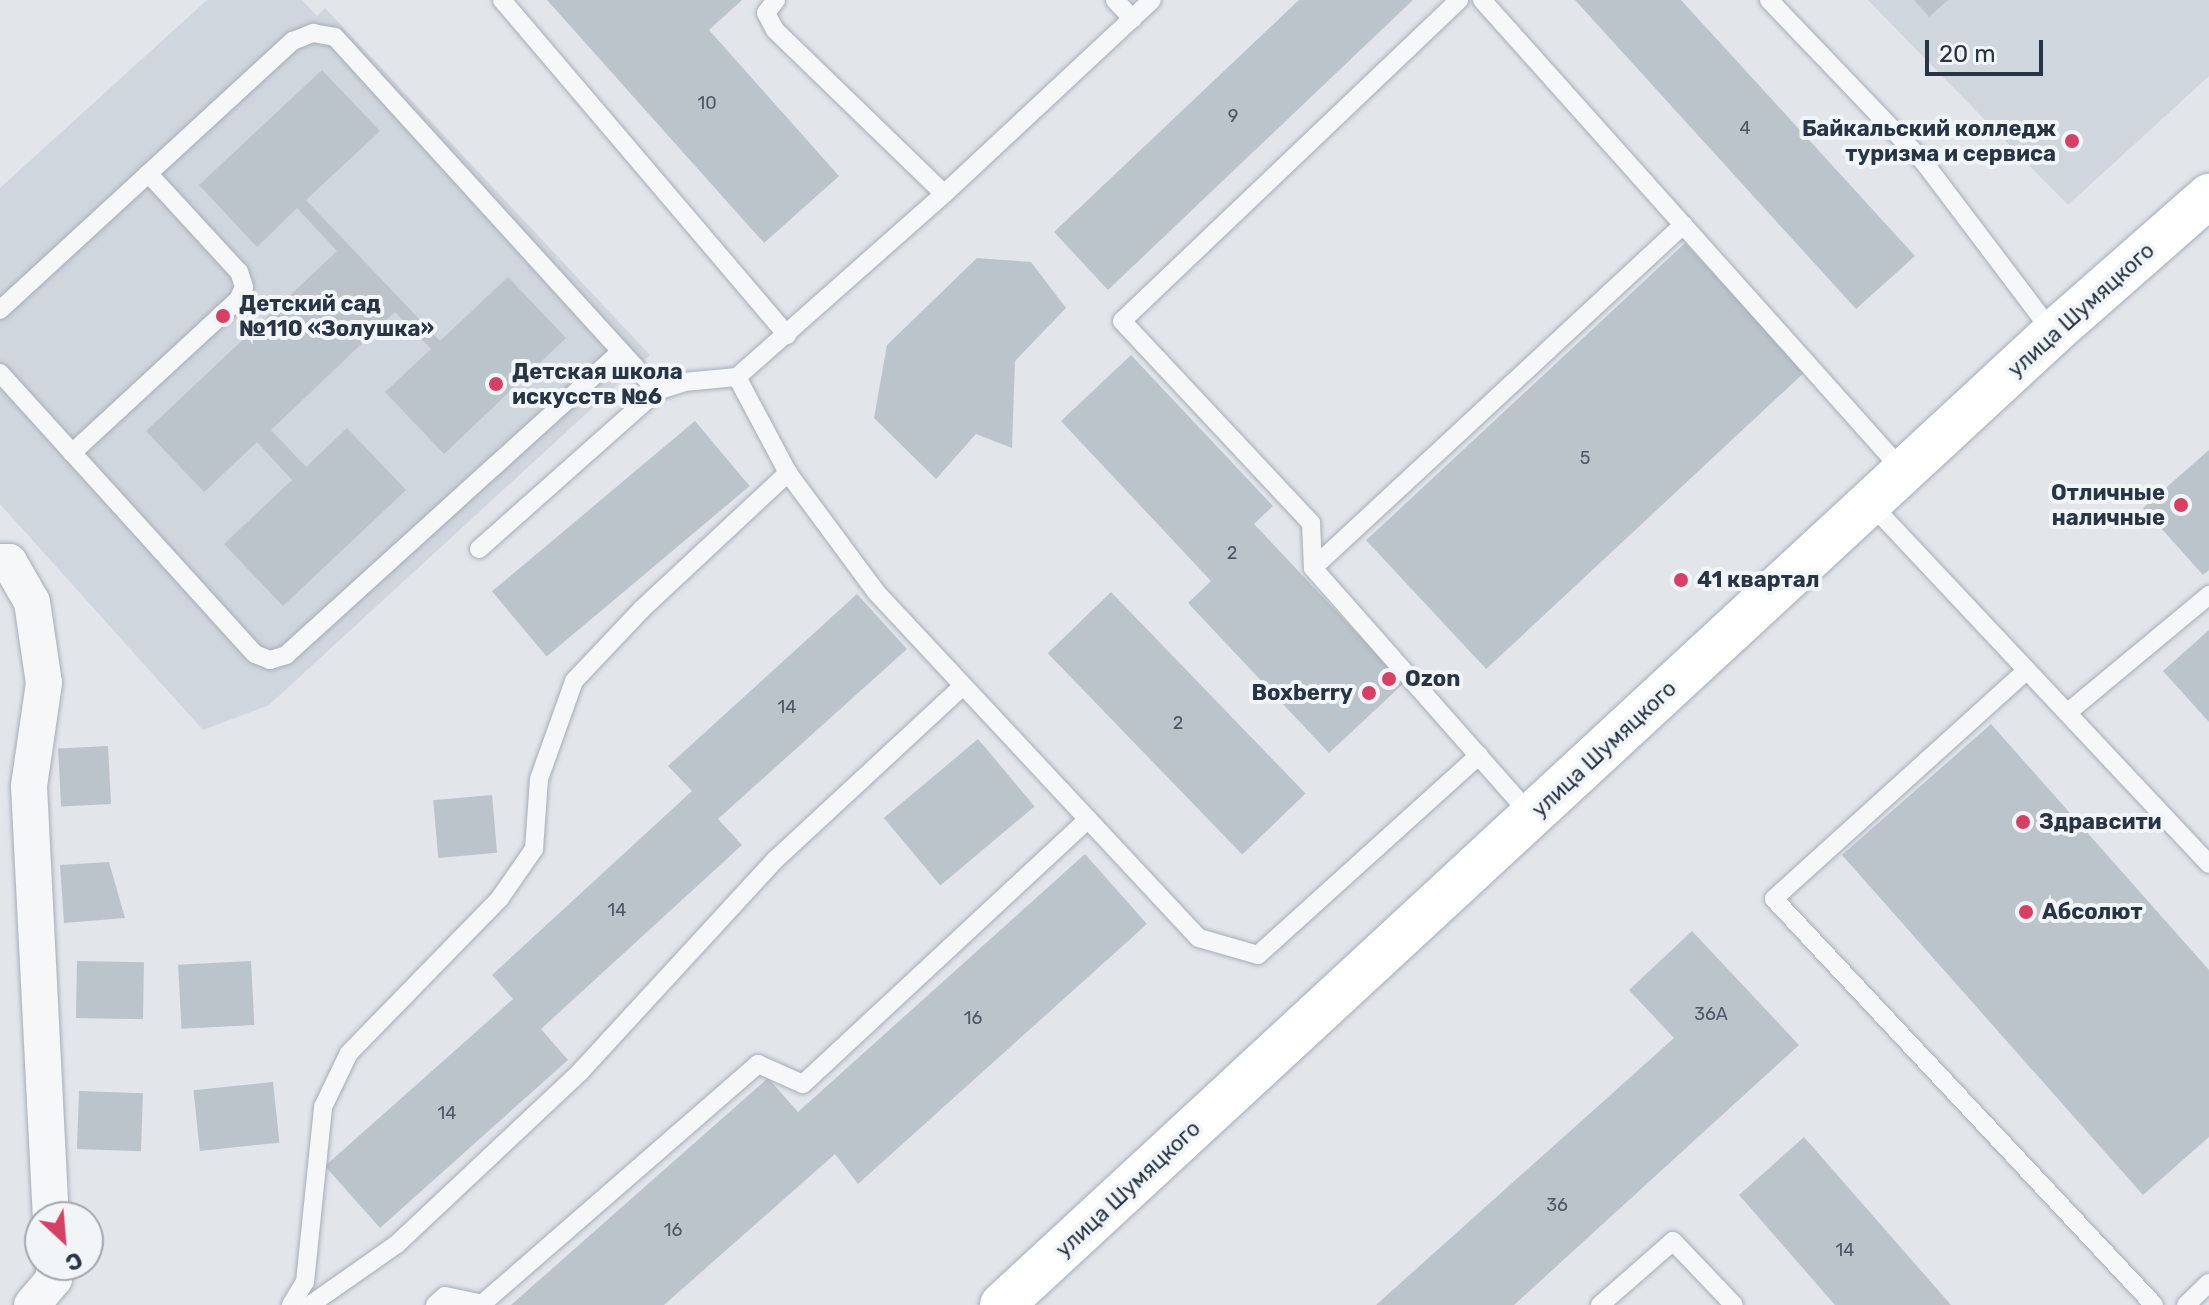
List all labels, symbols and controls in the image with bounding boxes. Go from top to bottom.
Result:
scale bar [1929,24,2047,74]
text: 20 m [1939,40,1996,68]
house number: 10 [697,92,717,114]
house number: 9 [1228,105,1238,127]
place label: Байкальский колледж туризма и сервиса [1802,115,2056,166]
house number: 4 [1739,117,1751,139]
marker: Байкальский колледж туризма и сервиса [2063,132,2081,150]
street label: улица Шумяцкого [2002,237,2160,383]
place label: Детский сад №110 «Золушка» [239,290,434,342]
marker: Детский сад №110 «Золушка» [214,307,232,325]
place label: Детская школа искусств №6 [512,358,683,410]
marker: Детская школа искусств №6 [487,375,505,393]
house number: 5 [1580,447,1590,469]
place label: Отличные наличные [2051,479,2165,530]
marker: Отличные наличные [2172,496,2190,514]
house number: 2 [1227,542,1237,564]
place label: 41 квартал [1697,567,1819,593]
marker: 41 квартал [1672,571,1690,589]
place label: Ozon [1405,666,1460,692]
marker: Ozon [1380,670,1398,688]
street label: улица Шумяцкого [1526,675,1682,823]
place label: Boxberry [1251,680,1353,706]
marker: Boxberry [1360,684,1378,702]
house number: 14 [778,696,796,718]
house number: 2 [1173,712,1183,734]
place label: Здравсити [2039,809,2162,835]
marker: Здравсити [2014,813,2032,831]
house number: 14 [608,899,626,921]
place label: Абсолют [2042,899,2142,925]
marker: Абсолют [2017,903,2035,921]
house number: 36А [1694,1003,1728,1025]
house number: 16 [964,1007,982,1029]
house number: 14 [438,1102,456,1124]
street label: улица Шумяцкого [1050,1115,1206,1263]
house number: 36 [1546,1194,1568,1216]
north arrow [24,1201,104,1281]
house number: 16 [664,1219,682,1241]
house number: 14 [1836,1239,1854,1261]
text: С [61,1246,87,1277]

